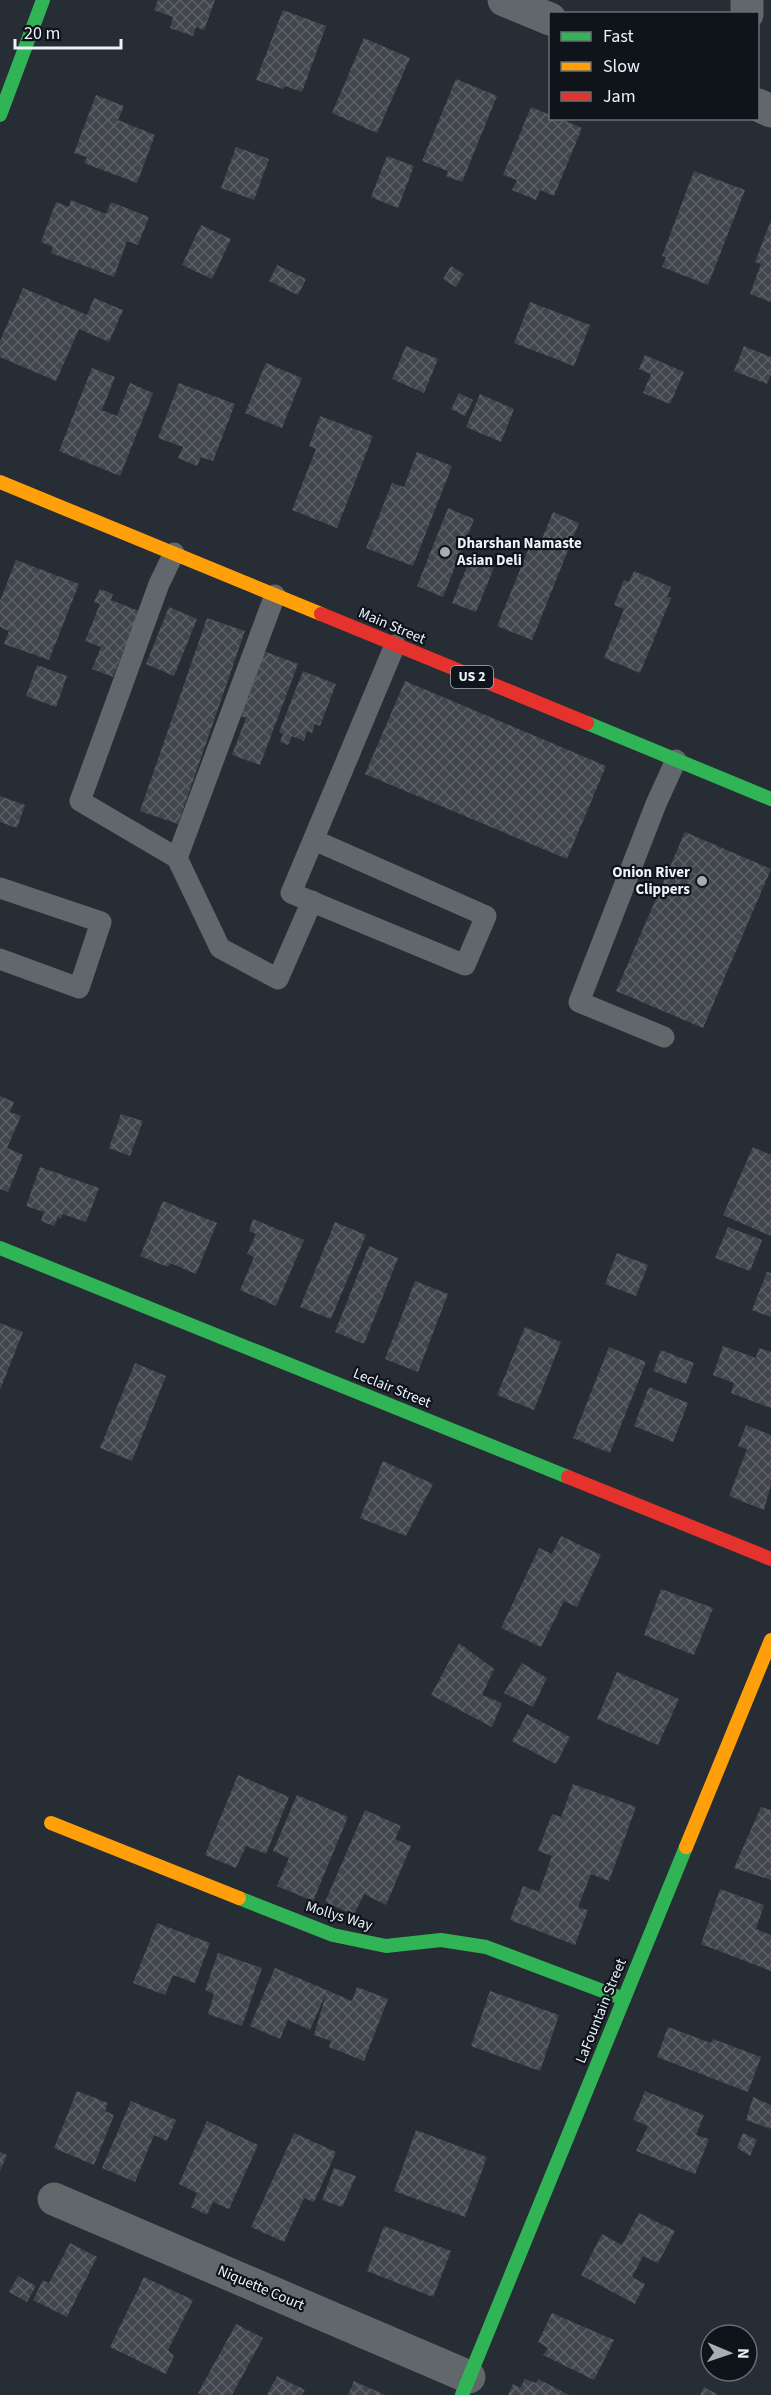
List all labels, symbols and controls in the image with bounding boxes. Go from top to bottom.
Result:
scale bar [15,12,122,50]
legend [549,12,759,120]
text: 20 m [24,21,60,46]
text: Fast [603,24,634,49]
text: Slow [603,54,640,79]
text: Jam [603,84,636,109]
place label: Dharshan Namaste Asian Deli [456,533,582,571]
marker: Dharshan Namaste Asian Deli [438,545,452,559]
street label: Main Street [355,602,429,650]
road number: US 2 [451,666,493,688]
place label: Onion River Clippers [612,862,690,900]
marker: Onion River Clippers [695,874,709,888]
street label: Leclair Street [350,1363,434,1413]
street label: Mollys Way [303,1896,375,1936]
street label: LaFountain Street [570,1955,632,2067]
street label: Niquette Court [214,2260,308,2316]
north arrow [699,2323,759,2383]
text: N [732,2348,754,2359]

